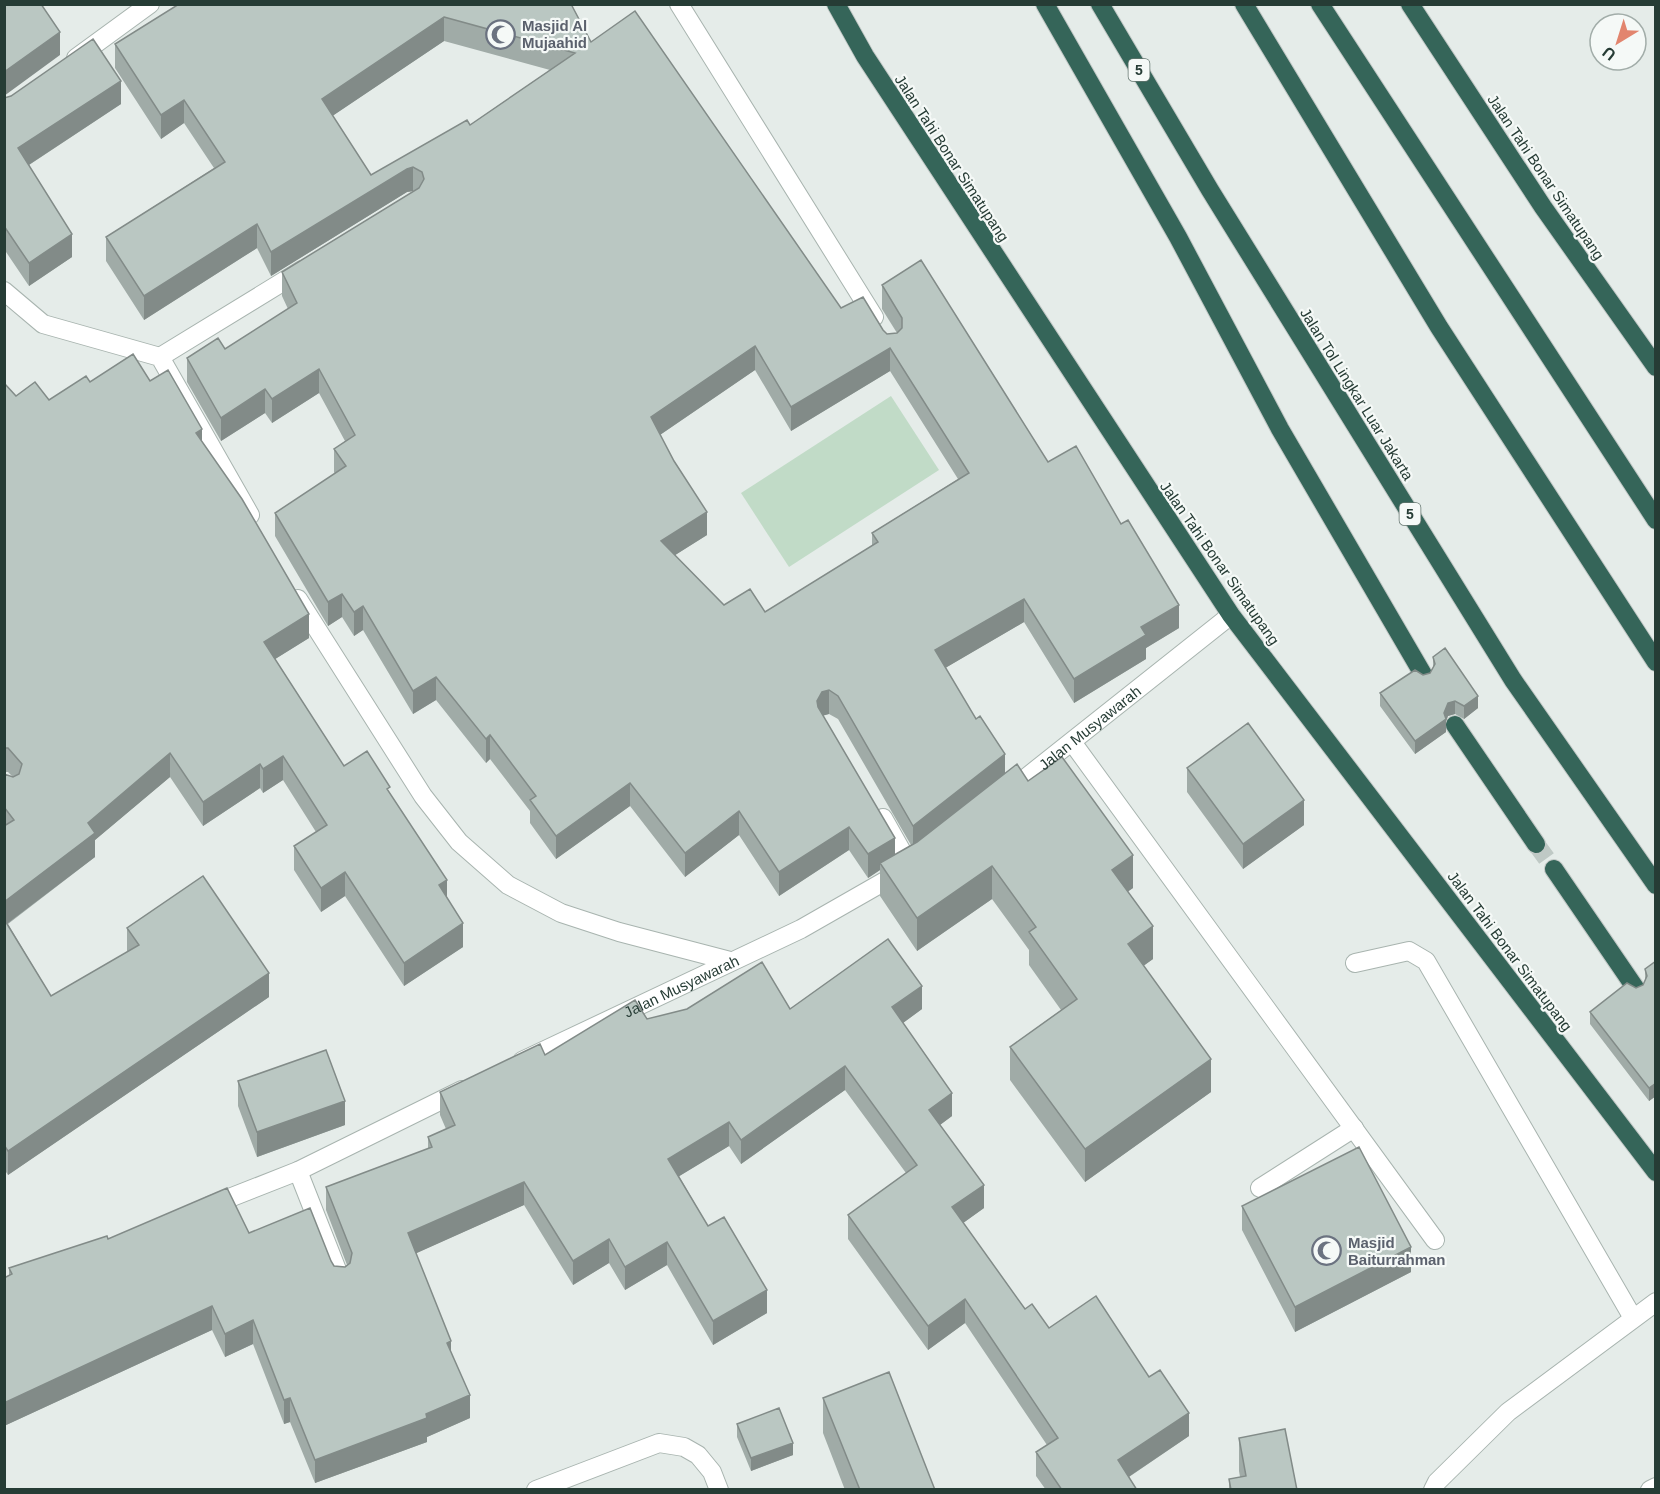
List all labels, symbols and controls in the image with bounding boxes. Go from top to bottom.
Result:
north arrow [1588,12,1648,72]
place label: Masjid Al Mujaahid [522,17,587,51]
mosque icon: Masjid Al Mujaahid [485,18,517,50]
text: U [1599,43,1619,64]
road number: 5 [1128,59,1150,81]
street label: Jalan Tahi Bonar Simatupang [892,71,1012,245]
street label: Jalan Tahi Bonar Simatupang [1484,91,1608,263]
street label: Jalan Tol Lingkar Luar Jakarta [1297,305,1418,484]
street label: Jalan Tahi Bonar Simatupang [1157,478,1283,648]
road number: 5 [1400,503,1420,525]
street label: Jalan Musyawarah [1035,682,1144,773]
street label: Jalan Tahi Bonar Simatupang [1444,868,1576,1034]
street label: Jalan Musyawarah [621,951,741,1020]
place label: Masjid Baiturrahman [1348,1234,1446,1268]
mosque icon: Masjid Baiturrahman [1311,1235,1343,1267]

